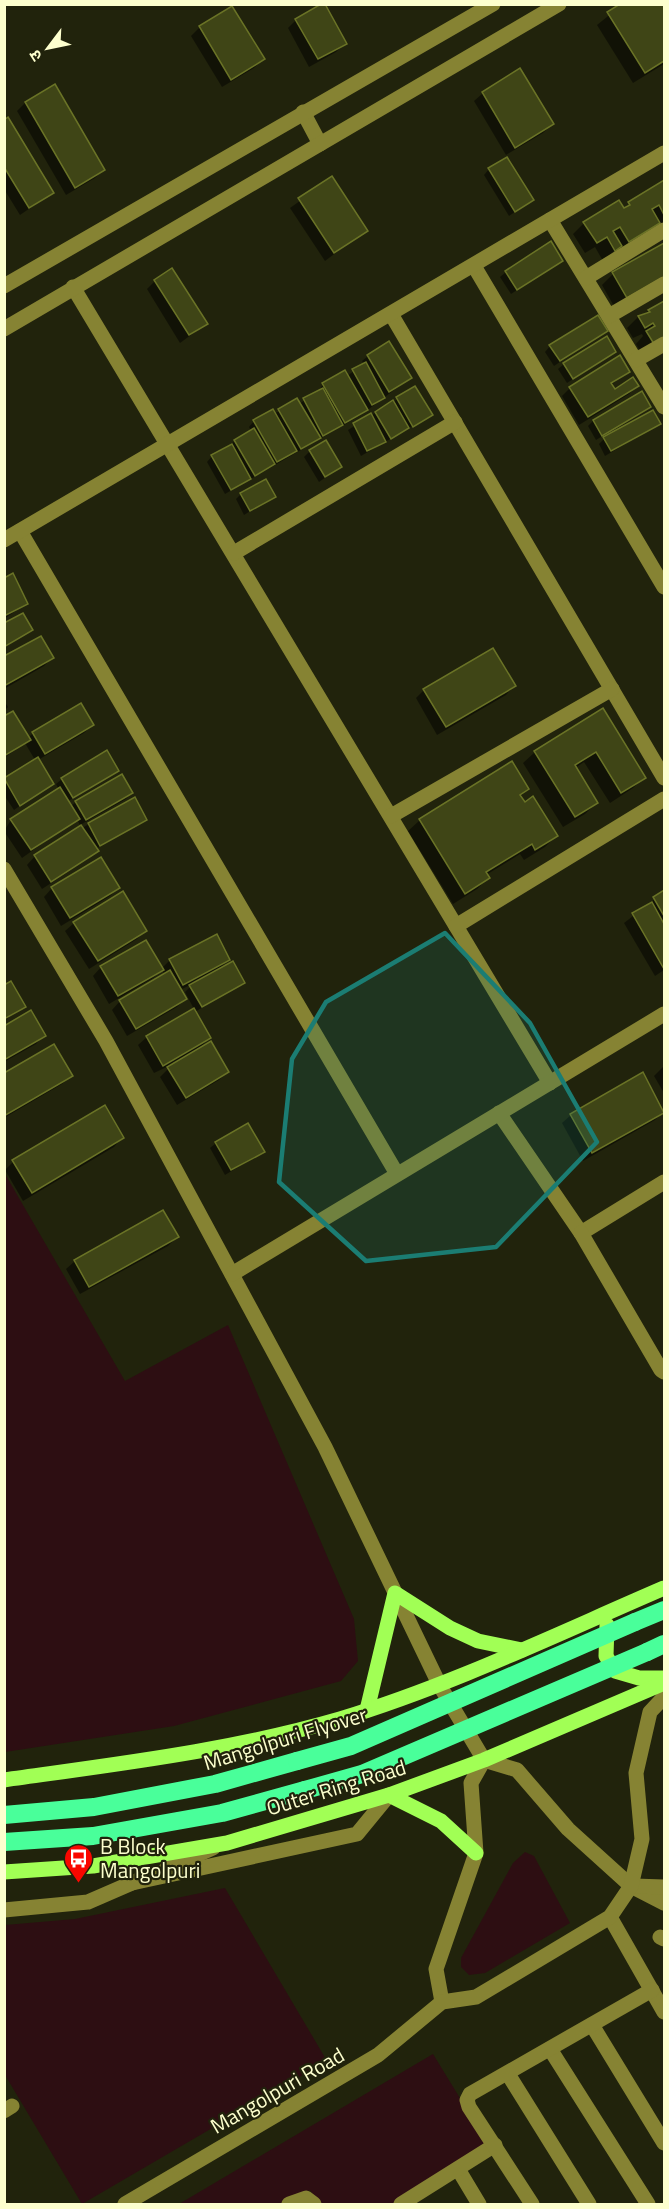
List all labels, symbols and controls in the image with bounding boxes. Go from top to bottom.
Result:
north arrow [18,18,78,78]
text: उ [22,45,48,66]
street label: Mangolpuri Flyover [199,1698,371,1778]
street label: Outer Ring Road [262,1751,410,1823]
place label: B Block Mangolpuri [100,1830,200,1886]
bus stop icon: B Block Mangolpuri [63,1842,95,1884]
street label: Mangolpuri Road [204,2039,350,2141]

